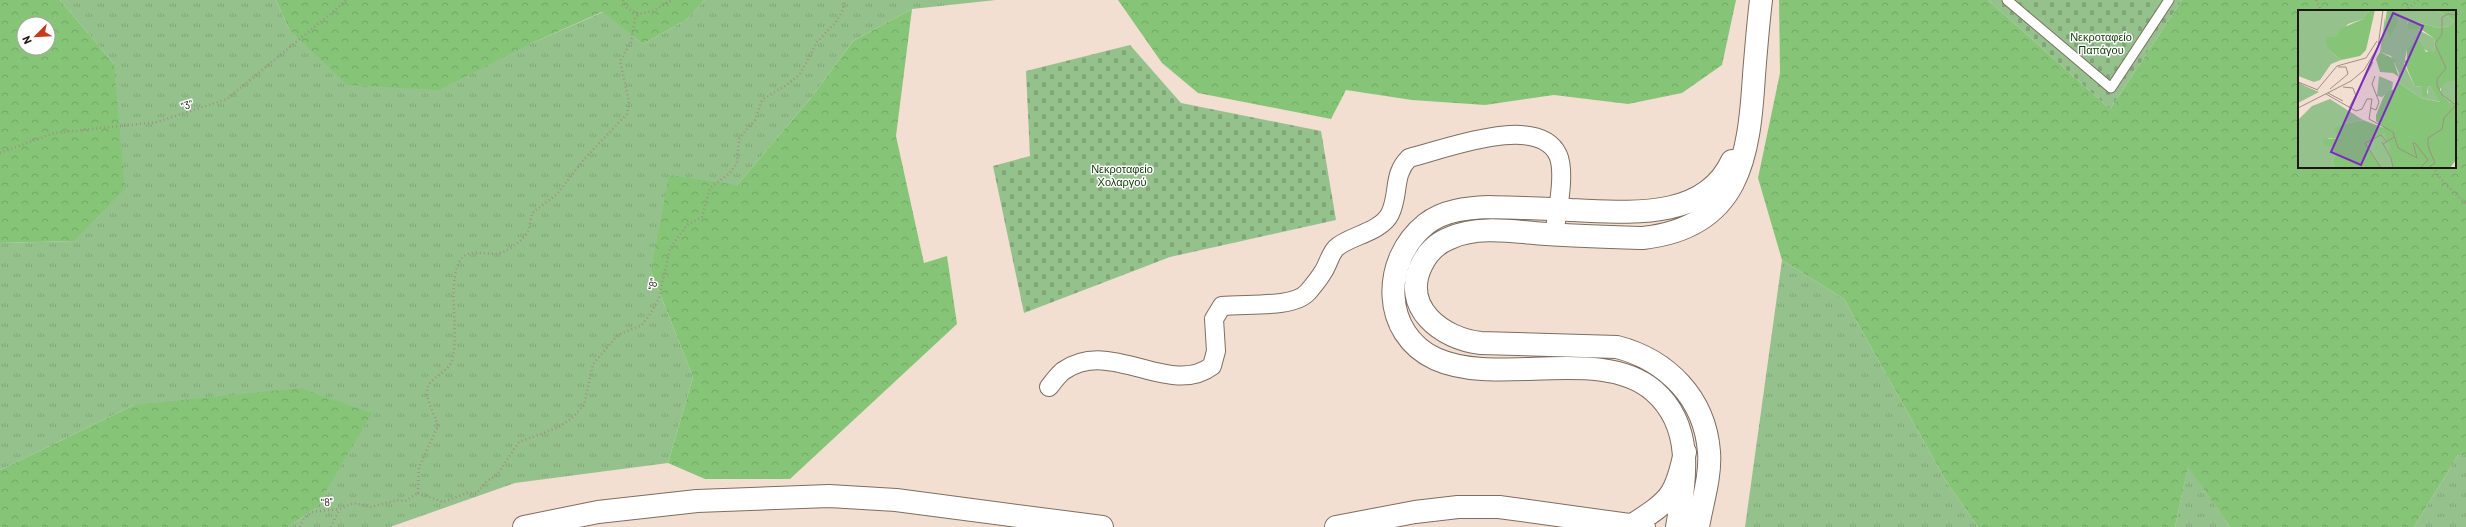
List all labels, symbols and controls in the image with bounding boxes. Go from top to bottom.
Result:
inset map [2298,10,2456,168]
north arrow [16,16,56,56]
park label: Νεκροταφείο Παπάγου [2070,30,2132,56]
text: N [19,34,34,46]
street label: "3" [179,97,194,112]
park label: Νεκροταφείο Χολαργού [1091,162,1153,188]
street label: "8" [645,277,660,291]
street label: "8" [321,495,333,508]

